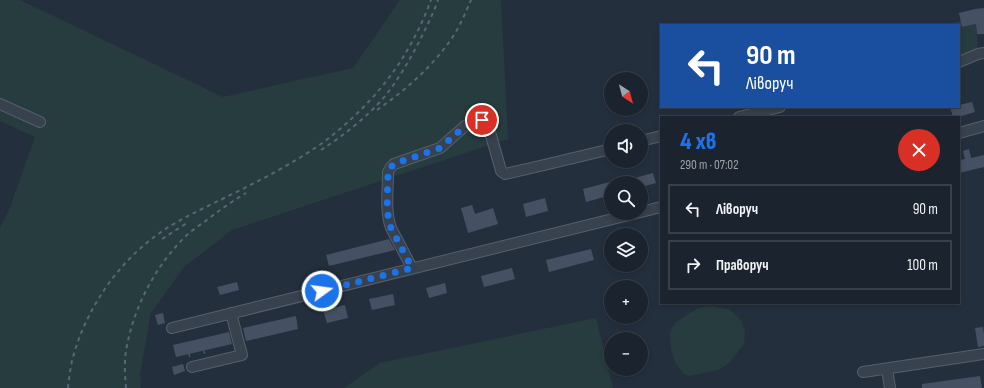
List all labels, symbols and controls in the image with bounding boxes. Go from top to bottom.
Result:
text: 90 m [746,39,796,72]
icon: left [680,40,732,92]
north arrow [604,72,648,116]
map controls [604,72,648,376]
text: Ліворуч [746,73,793,94]
pin [465,103,499,137]
icon: arrive [471,109,493,131]
button: sound [604,124,648,168]
text: 4 хв [680,127,717,156]
button: close [898,129,940,171]
text: 290 m · 07:02 [680,157,739,173]
button: search [604,176,648,220]
icon: left [682,198,704,220]
text: Ліворуч [716,200,758,219]
text: 90 m [913,200,938,219]
button: layers [604,228,648,272]
icon: right [682,254,704,276]
text: Праворуч [716,256,769,275]
text: 100 m [907,256,938,275]
position arrow [301,270,343,312]
button: + [604,280,648,324]
button: − [604,332,648,376]

